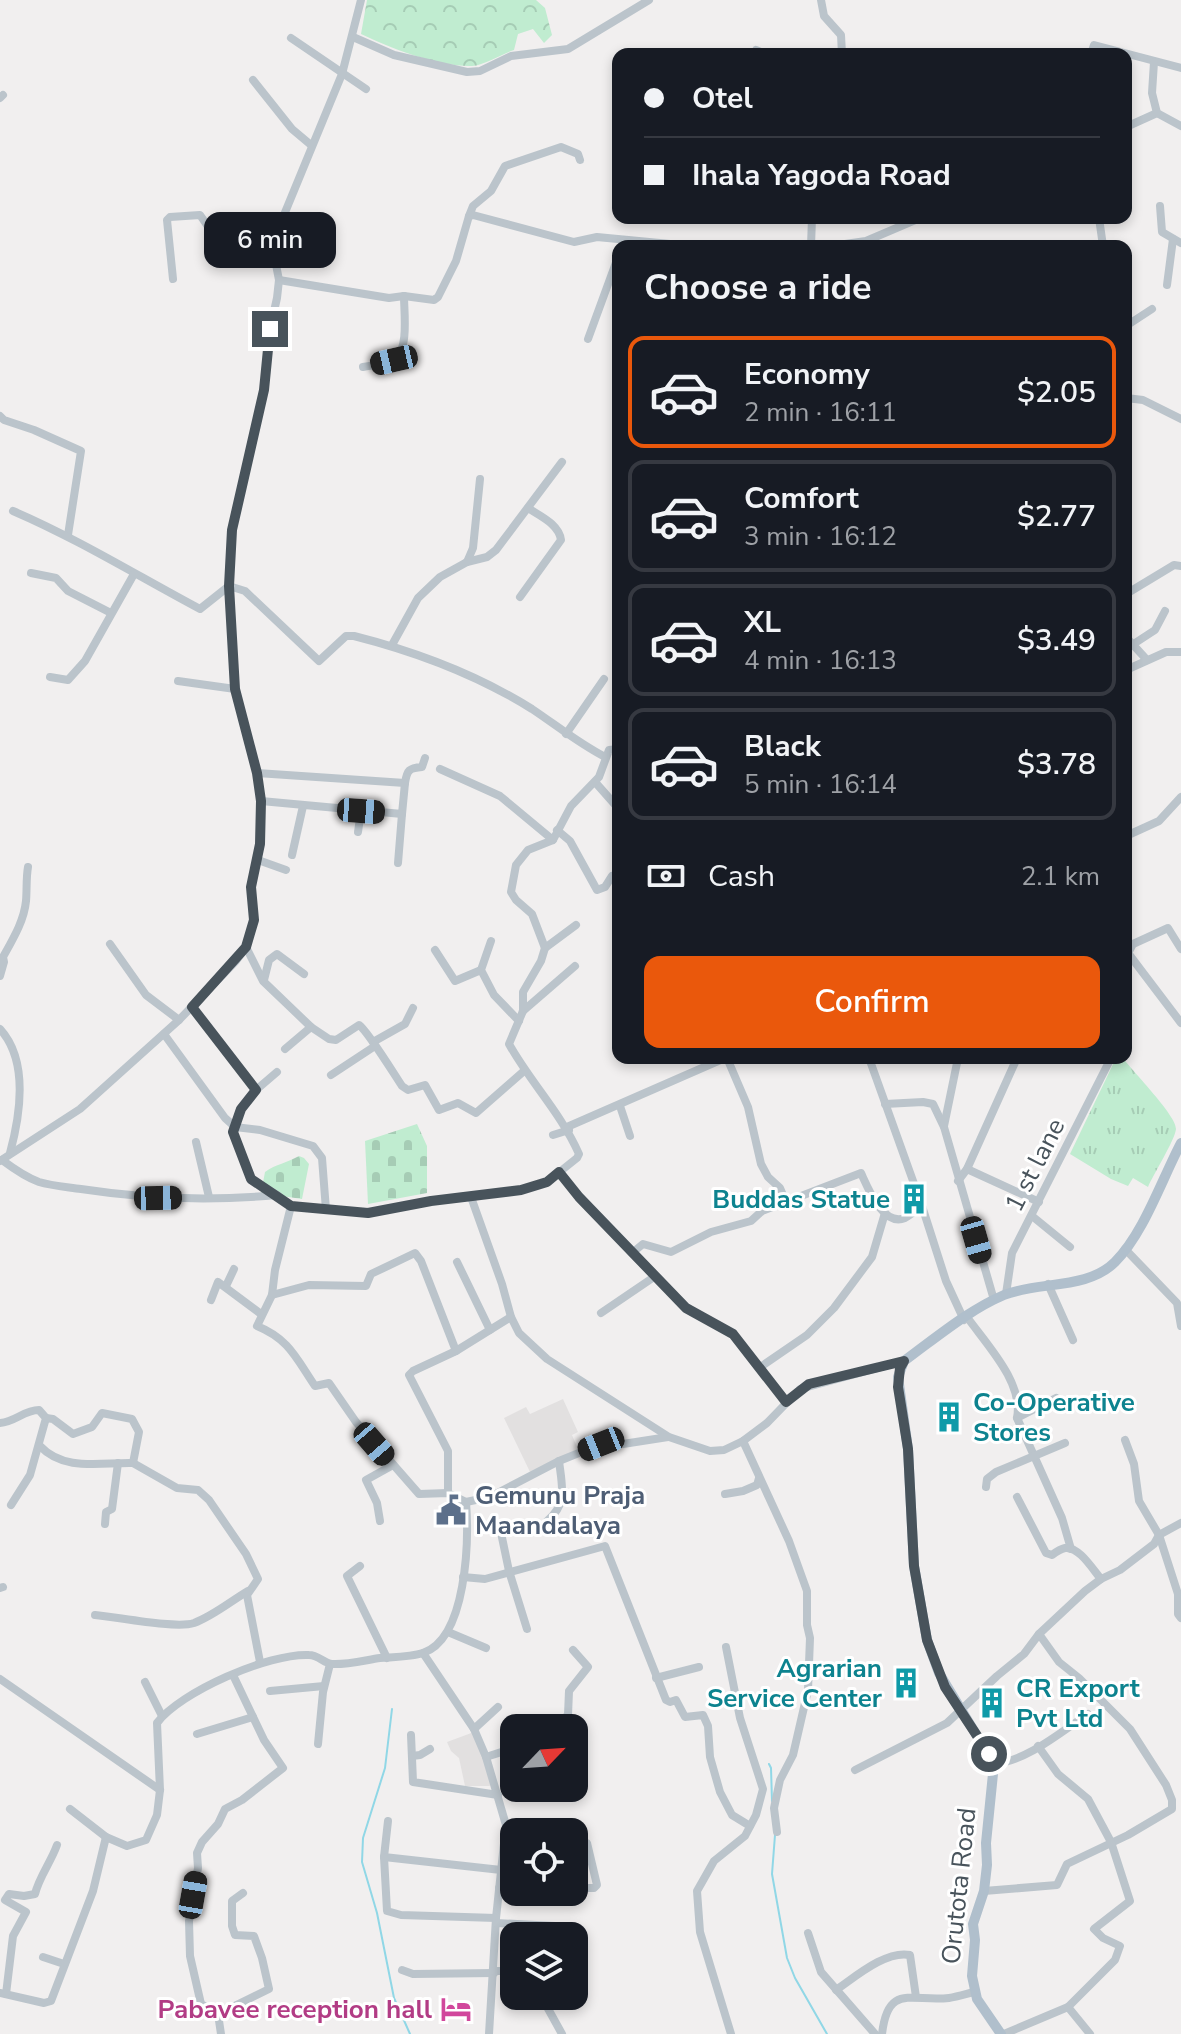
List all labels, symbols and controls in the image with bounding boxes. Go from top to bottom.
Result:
text: Otel [692,78,753,119]
text: Ihala Yagoda Road [692,155,951,196]
callout: 6 min [204,213,336,269]
text: 6 min [237,222,303,257]
text: Choose a ride [644,263,872,312]
route end [252,311,288,347]
car [368,343,420,377]
text: Economy [744,354,870,395]
icon: car [648,356,720,428]
text: $2.05 [1017,372,1096,413]
text: 2 min · 16:11 [744,395,897,430]
text: Comfort [744,478,859,519]
icon: car [648,480,720,552]
text: $2.77 [1017,496,1096,537]
text: 3 min · 16:12 [744,519,897,554]
text: XL [744,602,781,643]
icon: car [648,604,720,676]
text: $3.49 [1017,620,1096,661]
text: 4 min · 16:13 [744,643,897,678]
text: Black [744,726,821,767]
icon: car [648,728,720,800]
text: $3.78 [1017,744,1096,785]
text: 5 min · 16:14 [744,767,897,802]
car [336,797,386,825]
icon: cash [644,854,688,898]
text: Cash [708,856,775,897]
text: 2.1 km [1021,859,1100,894]
button: Confirm [644,956,1100,1048]
street label: 1 st lane [997,1112,1073,1218]
place label: Buddas Statue [712,1182,890,1217]
building icon: Buddas Statue [897,1182,931,1216]
car [134,1186,182,1210]
car [958,1214,994,1266]
place label: Co-Operative Stores [973,1385,1135,1450]
building icon: Co-Operative Stores [932,1400,966,1434]
car [349,1418,399,1470]
car [574,1424,628,1464]
place label: Gemunu Praja Maandalaya [475,1478,645,1543]
public building icon: Gemunu Praja Maandalaya [434,1493,468,1527]
place label: Agrarian Service Center [707,1651,883,1716]
building icon: Agrarian Service Center [889,1666,923,1700]
place label: CR Export Pvt Ltd [1016,1671,1141,1736]
building icon: CR Export Pvt Ltd [975,1686,1009,1720]
north arrow [500,1714,588,1802]
map controls [500,1714,588,2010]
route start [971,1736,1007,1772]
street label: Orutota Road [933,1806,985,1966]
button: locate [500,1818,588,1906]
car [177,1869,209,1921]
button: layers [500,1922,588,2010]
place label: Pabavee reception hall [158,1992,433,2027]
hotel icon: Pabavee reception hall [439,1992,473,2026]

